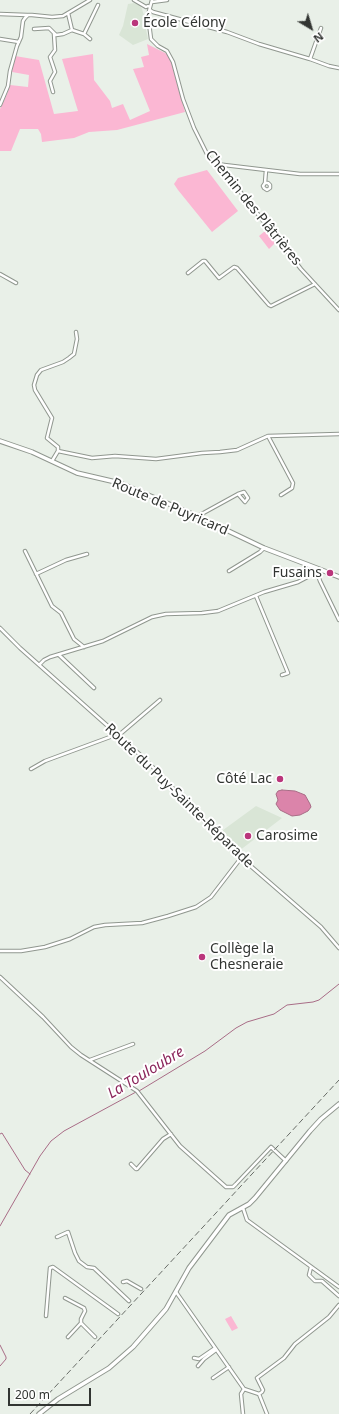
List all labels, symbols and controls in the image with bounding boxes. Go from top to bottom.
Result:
north arrow [291,8,331,48]
place label: École Célony [143,15,226,31]
marker: École Célony [130,18,140,28]
text: N [311,29,327,47]
street label: Chemin des Plâtrières [201,147,305,269]
street label: Route de Puyricard [109,475,231,539]
place label: Fusains [273,565,322,581]
marker: Fusains [325,568,335,578]
street label: Route du Puy-Sainte-Réparade [101,720,257,872]
place label: Côté Lac [216,771,272,787]
marker: Côté Lac [275,774,285,784]
place label: Carosime [256,828,318,844]
marker: Carosime [243,831,253,841]
place label: Collège la Chesneraie [210,941,284,974]
marker: Collège la Chesneraie [197,952,207,962]
water label: La Touloubre [104,1043,188,1103]
scale bar [10,1380,93,1406]
text: 200 m [15,1386,50,1403]

